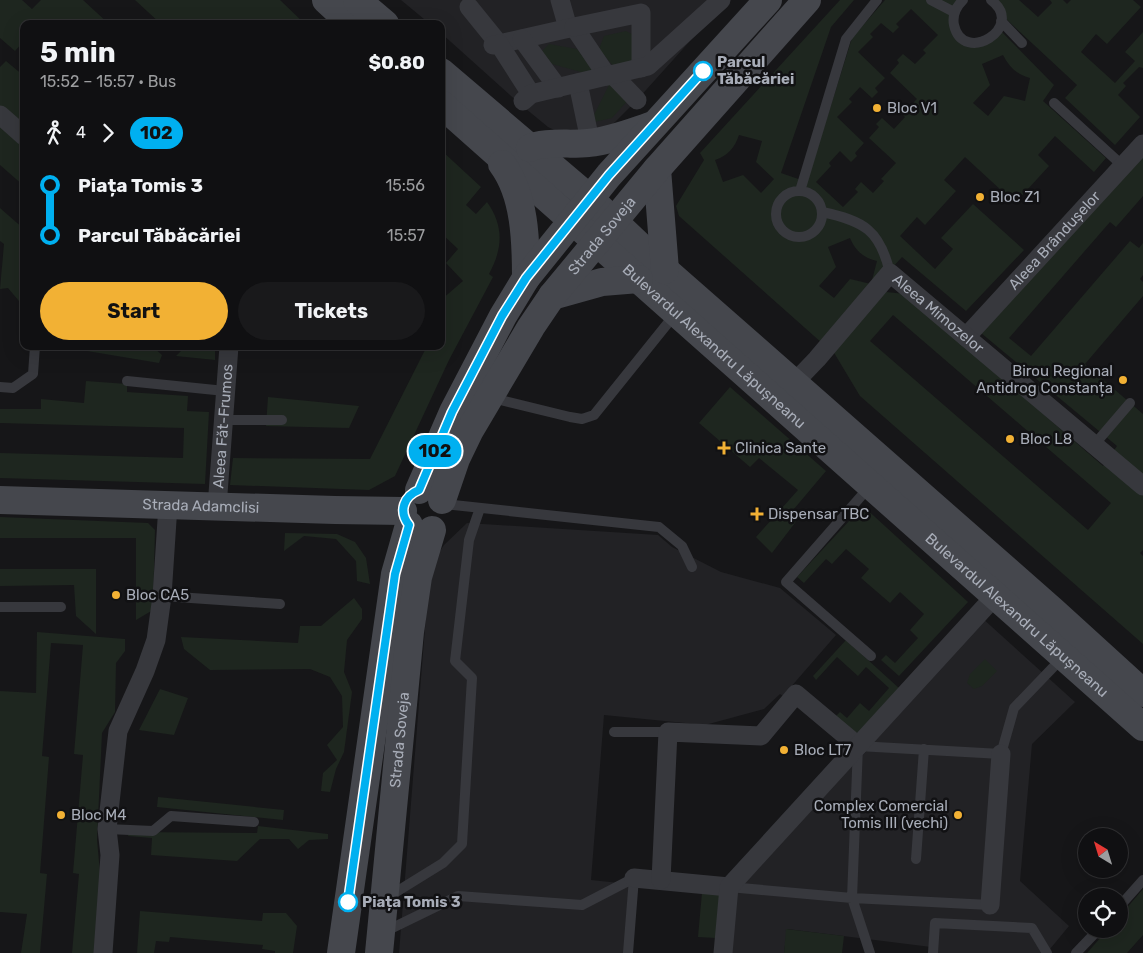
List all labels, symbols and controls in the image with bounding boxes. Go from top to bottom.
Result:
text: 5 min [40,36,116,69]
text: $0.80 [368,51,425,74]
place label: Parcul Tăbăcăriei [717,53,794,88]
marker: Parcul Tăbăcăriei [693,61,713,81]
text: 15:52 – 15:57 · Bus [40,72,176,91]
place label: Bloc V1 [887,99,937,117]
marker: Bloc V1 [871,102,883,114]
icon: walk [40,119,68,147]
icon: forward [94,119,122,147]
text: 102 [140,122,173,144]
text: 4 [76,123,86,142]
text: Piața Tomis 3 [78,174,203,197]
text: 15:56 [385,176,425,195]
street label: Aleea Brândușelor [1005,187,1104,294]
place label: Bloc Z1 [990,188,1040,206]
marker: Bloc Z1 [974,191,986,203]
street label: Strada Soveja [564,193,639,278]
text: Parcul Tăbăcăriei [78,224,241,247]
text: 15:57 [387,226,425,245]
street label: Bulevardul Alexandru Lăpușneanu [619,260,809,432]
street label: Aleea Mimozelor [889,270,988,357]
button: Start [40,282,228,340]
button: Tickets [238,282,425,340]
place label: Birou Regional Antidrog Constanța [976,362,1113,397]
street label: Aleea Făt-Frumos [209,363,237,489]
marker: Birou Regional Antidrog Constanța [1117,374,1129,386]
place label: Bloc L8 [1020,430,1072,448]
marker: Bloc L8 [1004,433,1016,445]
line badge: 102 [406,435,464,467]
place label: Clinica Sante [735,439,826,457]
text: 102 [419,440,451,462]
marker: Clinica Sante [717,441,731,455]
street label: Strada Adamclisi [142,495,260,517]
place label: Dispensar TBC [768,505,869,523]
marker: Dispensar TBC [750,507,764,521]
street label: Bulevardul Alexandru Lăpușneanu [922,529,1112,701]
place label: Bloc CA5 [126,586,189,604]
marker: Bloc CA5 [110,589,122,601]
street label: Strada Soveja [386,691,413,789]
place label: Bloc LT7 [794,741,852,759]
marker: Bloc LT7 [778,744,790,756]
place label: Complex Comercial Tomis III (vechi) [814,797,948,832]
place label: Bloc M4 [71,806,126,824]
marker: Bloc M4 [55,809,67,821]
marker: Complex Comercial Tomis III (vechi) [952,809,964,821]
north arrow [1078,828,1128,878]
map controls [1078,828,1128,938]
button: locate [1078,888,1128,938]
marker: Piața Tomis 3 [338,892,358,912]
place label: Piața Tomis 3 [362,893,461,911]

